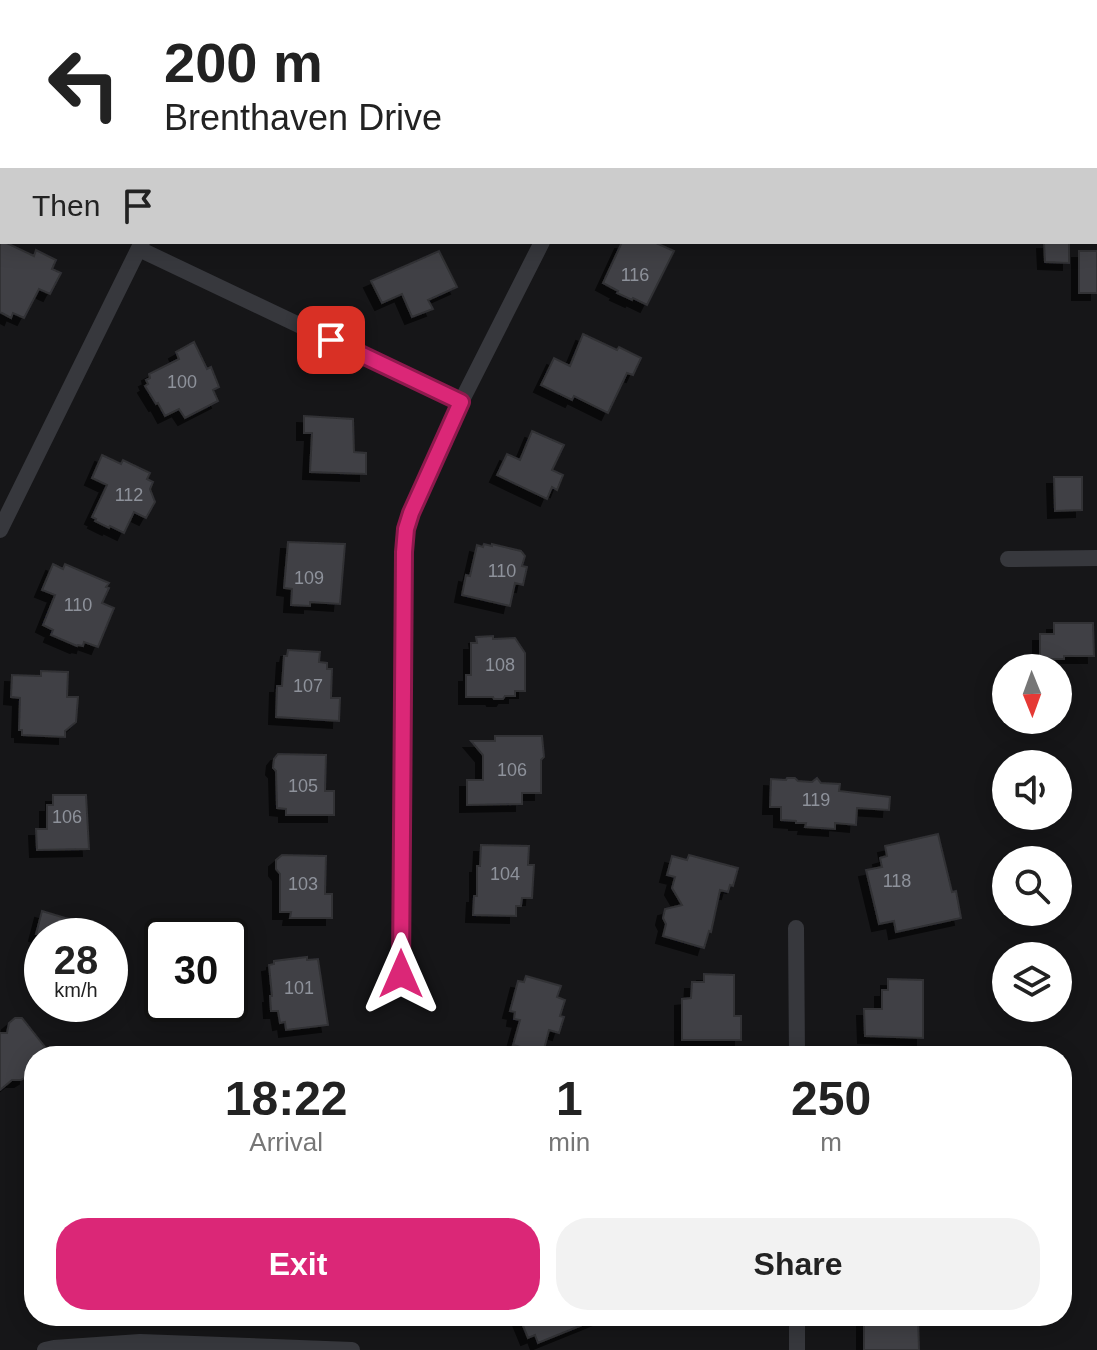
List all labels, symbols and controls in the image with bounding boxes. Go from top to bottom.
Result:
text: 200 m [164,31,323,94]
icon: left [32,32,136,136]
text: Brenthaven Drive [164,97,442,138]
icon: arrive [116,184,160,228]
text: Then [32,189,100,222]
house number: 116 [621,265,649,285]
pin [297,306,365,374]
icon: arrive [309,318,353,362]
house number: 100 [167,372,197,392]
house number: 112 [115,485,143,505]
house number: 110 [488,561,516,581]
house number: 109 [294,568,324,588]
house number: 110 [64,595,92,615]
north arrow [992,654,1072,734]
map controls [992,654,1072,1022]
house number: 108 [485,655,515,675]
house number: 107 [293,676,323,696]
button: sound [992,750,1072,830]
house number: 106 [497,760,527,780]
house number: 105 [288,776,318,796]
house number: 119 [802,790,830,810]
house number: 106 [52,807,82,827]
button: search [992,846,1072,926]
house number: 104 [490,864,520,884]
house number: 118 [883,871,911,891]
house number: 103 [288,874,318,894]
speed limit sign: 30 [144,918,248,1022]
position arrow [359,932,443,1016]
text: 28 [54,938,98,982]
button: layers [992,942,1072,1022]
house number: 101 [284,978,314,998]
text: km/h [54,979,98,1001]
text: 18:22 [225,1072,348,1125]
text: 1 [556,1072,583,1125]
text: 250 [791,1072,871,1125]
text: Arrival [249,1127,323,1157]
text: min [548,1127,590,1157]
text: m [820,1127,842,1157]
button: Exit [56,1218,540,1310]
button: Share [556,1218,1040,1310]

